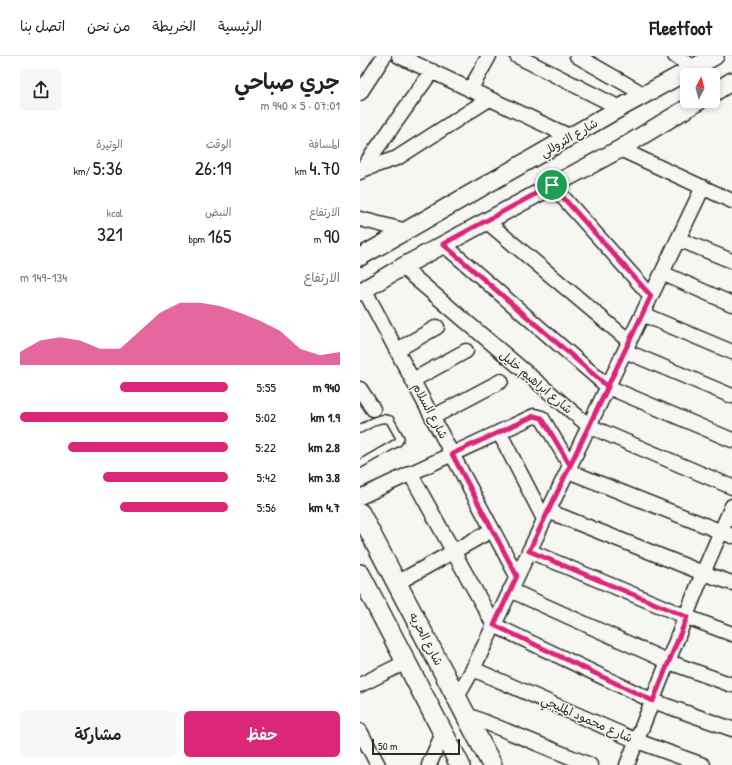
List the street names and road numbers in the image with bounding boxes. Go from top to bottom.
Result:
street label: شارع التروللي [537,114,602,164]
street label: شارع ابراهيم خليل [496,346,576,418]
street label: شارع السلام [408,380,452,442]
street label: شارع الحريه [404,609,448,669]
street label: شارع محمود المليجي [538,691,636,749]

